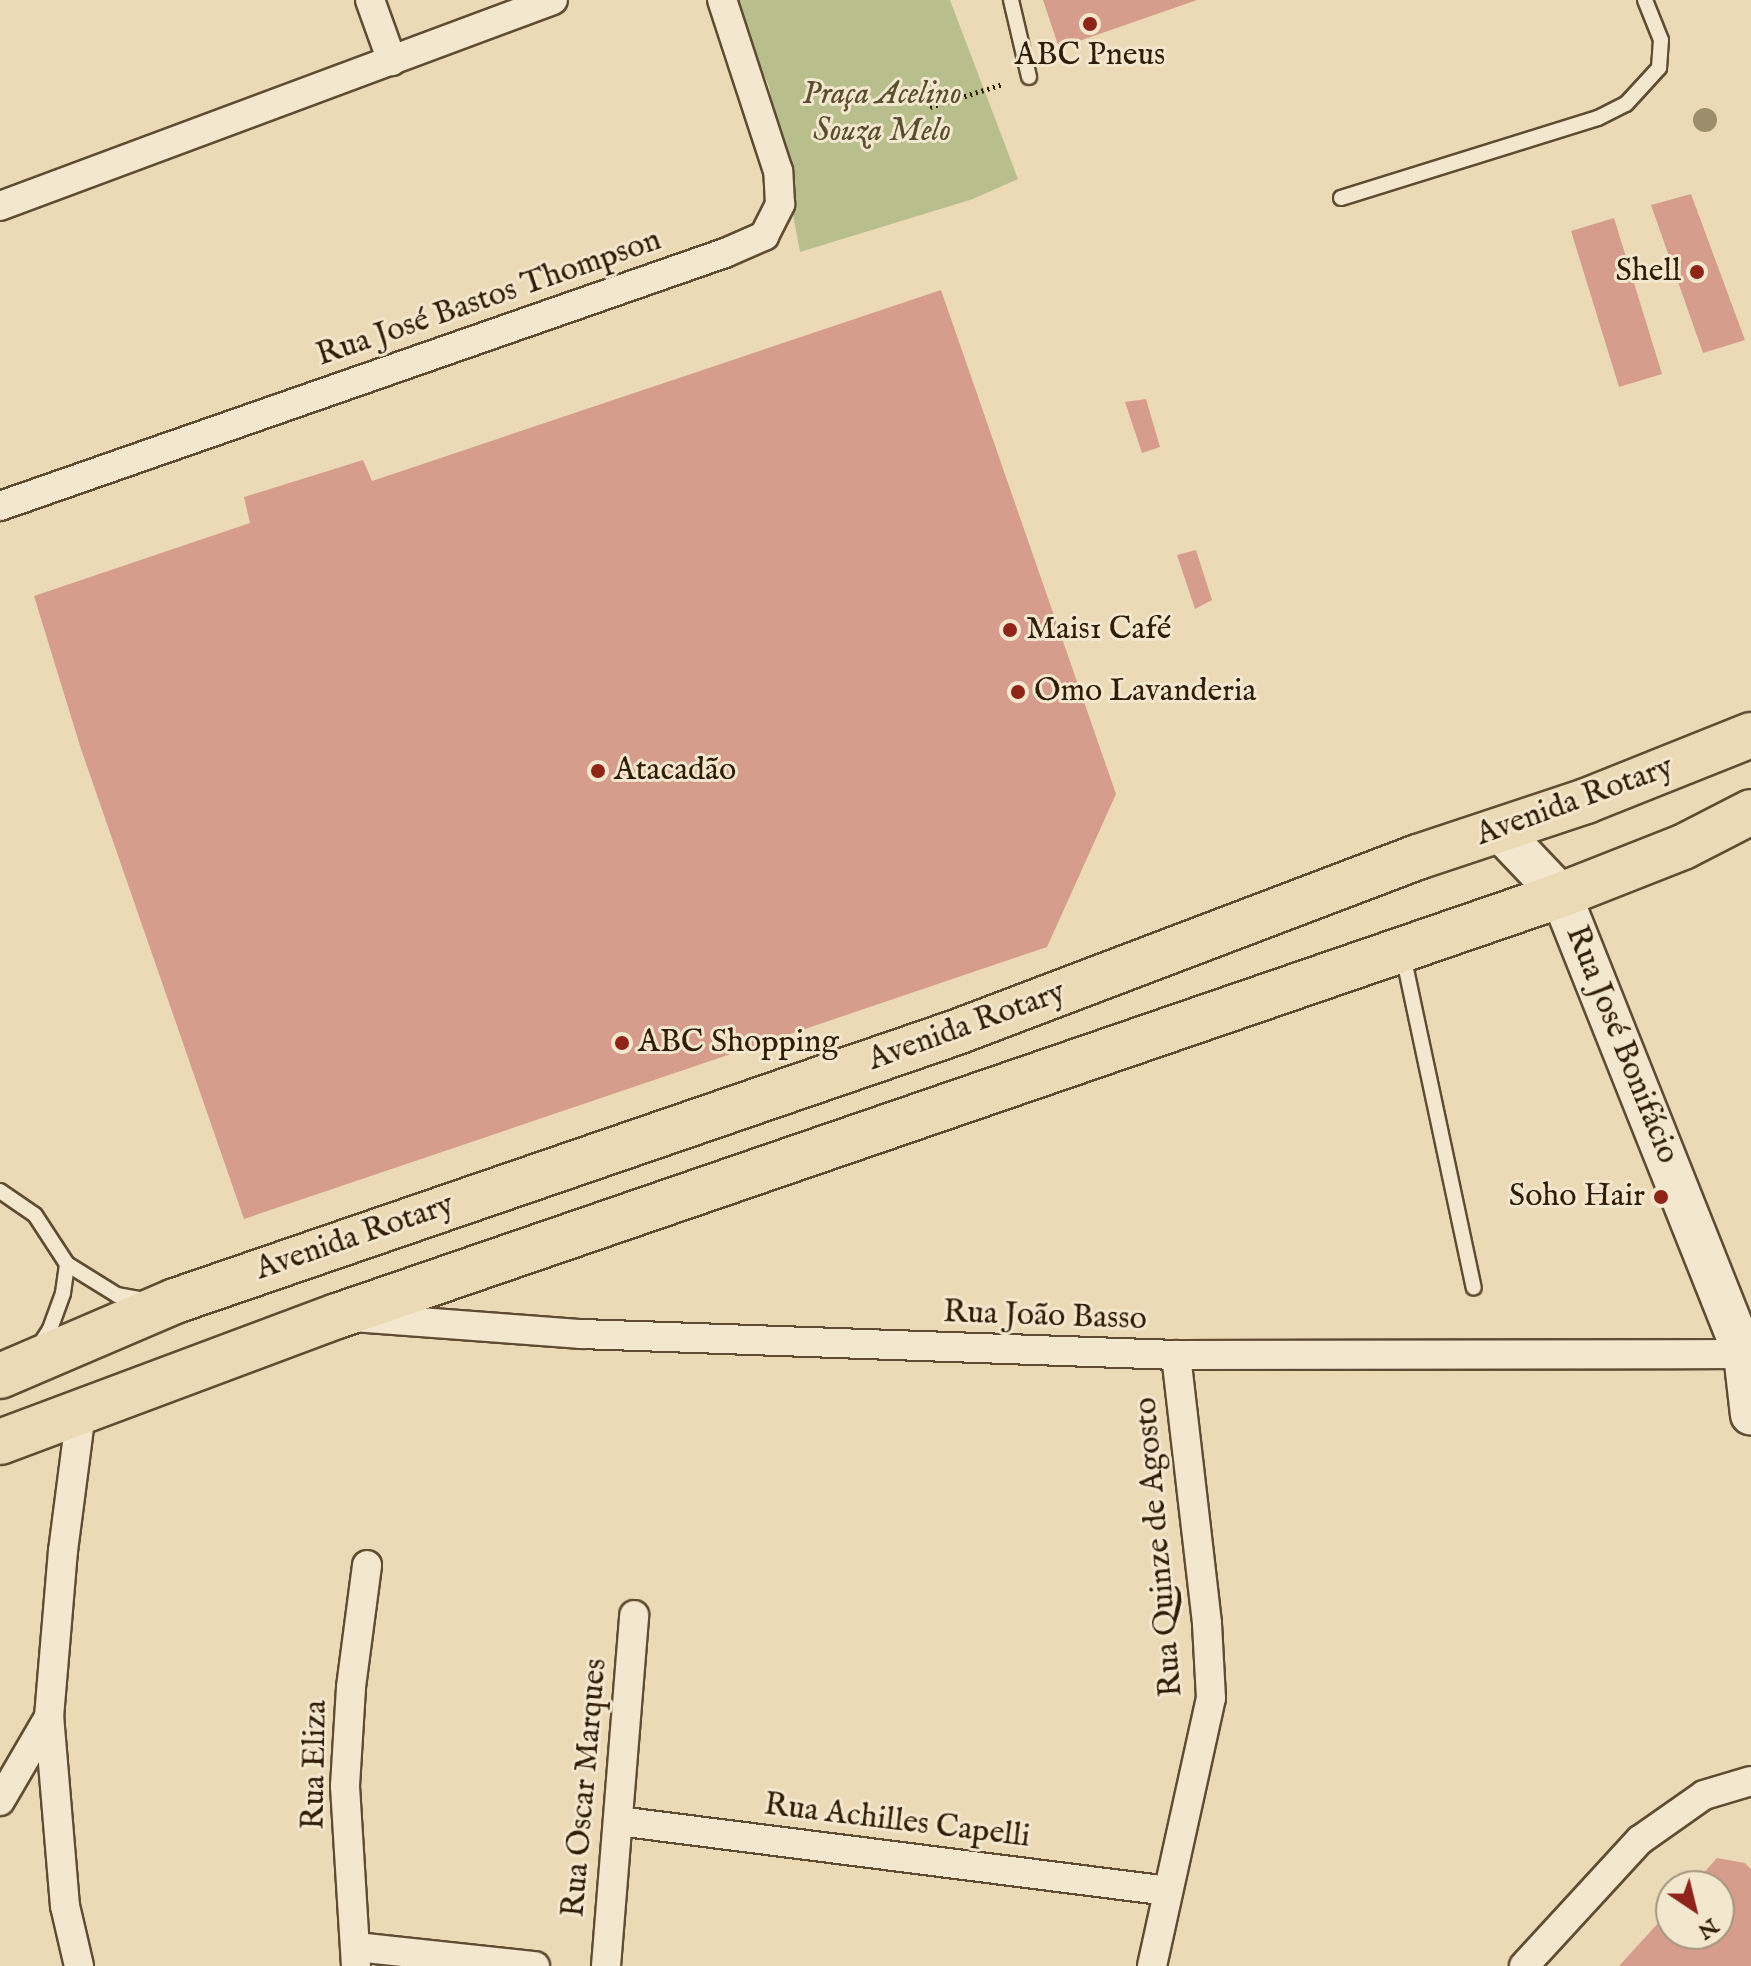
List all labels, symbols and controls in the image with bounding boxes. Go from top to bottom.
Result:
marker: ABC Pneus [1081,15,1099,33]
place label: ABC Pneus [1015,37,1165,75]
park label: Praça Acelino Souza Melo [802,77,962,152]
street label: Rua José Bastos Thompson [312,222,666,376]
place label: Shell [1615,253,1681,291]
marker: Shell [1688,263,1706,281]
place label: Mais1 Café [1026,611,1172,649]
marker: Mais1 Café [1001,621,1019,639]
place label: Omo Lavanderia [1034,673,1256,711]
marker: Omo Lavanderia [1009,683,1027,701]
street label: Avenida Rotary [1471,749,1679,855]
place label: Atacadão [614,752,736,790]
marker: Atacadão [589,762,607,780]
street label: Rua José Bonifácio [1556,921,1686,1169]
street label: Avenida Rotary [863,974,1071,1080]
place label: ABC Shopping [638,1024,839,1062]
marker: ABC Shopping [613,1034,631,1052]
place label: Soho Hair [1509,1178,1645,1216]
street label: Avenida Rotary [251,1186,459,1290]
marker: Soho Hair [1652,1188,1670,1206]
street label: Rua João Basso [942,1294,1148,1340]
street label: Rua Quinze de Agosto [1128,1396,1192,1698]
street label: Rua Oscar Marques [556,1657,616,1919]
street label: Rua Eliza [296,1700,336,1830]
street label: Rua Achilles Capelli [762,1787,1032,1857]
north arrow [1655,1870,1735,1950]
text: N [1692,1911,1723,1945]

